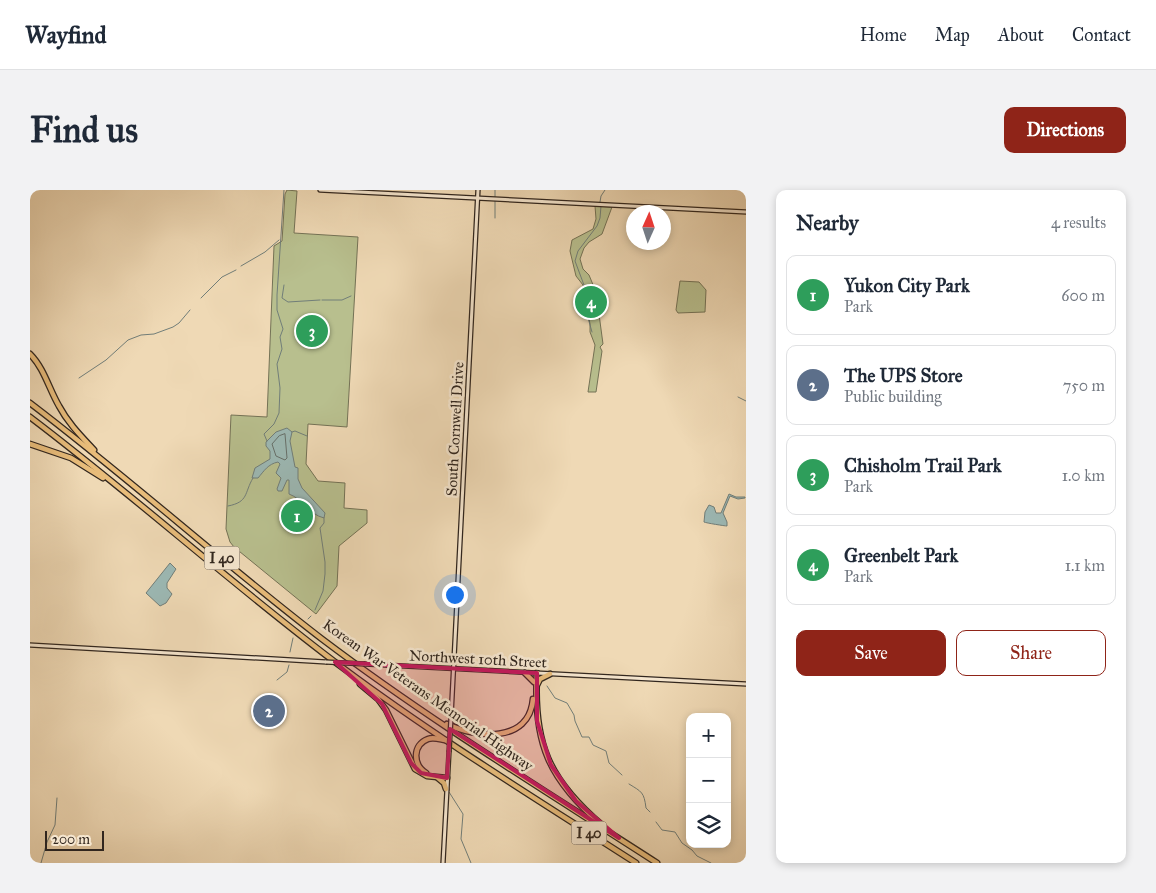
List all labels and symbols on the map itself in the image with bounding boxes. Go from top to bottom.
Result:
north arrow [626,205,671,250]
pin: 4 [575,283,607,321]
pin: 3 [296,312,328,350]
street label: South Cornwell Drive [442,361,468,497]
pin: 1 [281,497,313,535]
road number: I 40 [204,546,240,569]
your location [442,582,468,608]
street label: Korean War Veterans Memorial Highway [319,615,537,775]
street label: Northwest 10th Street [409,646,548,672]
pin: 2 [253,692,285,730]
road number: I 40 [572,822,606,844]
scale bar [45,828,104,851]

